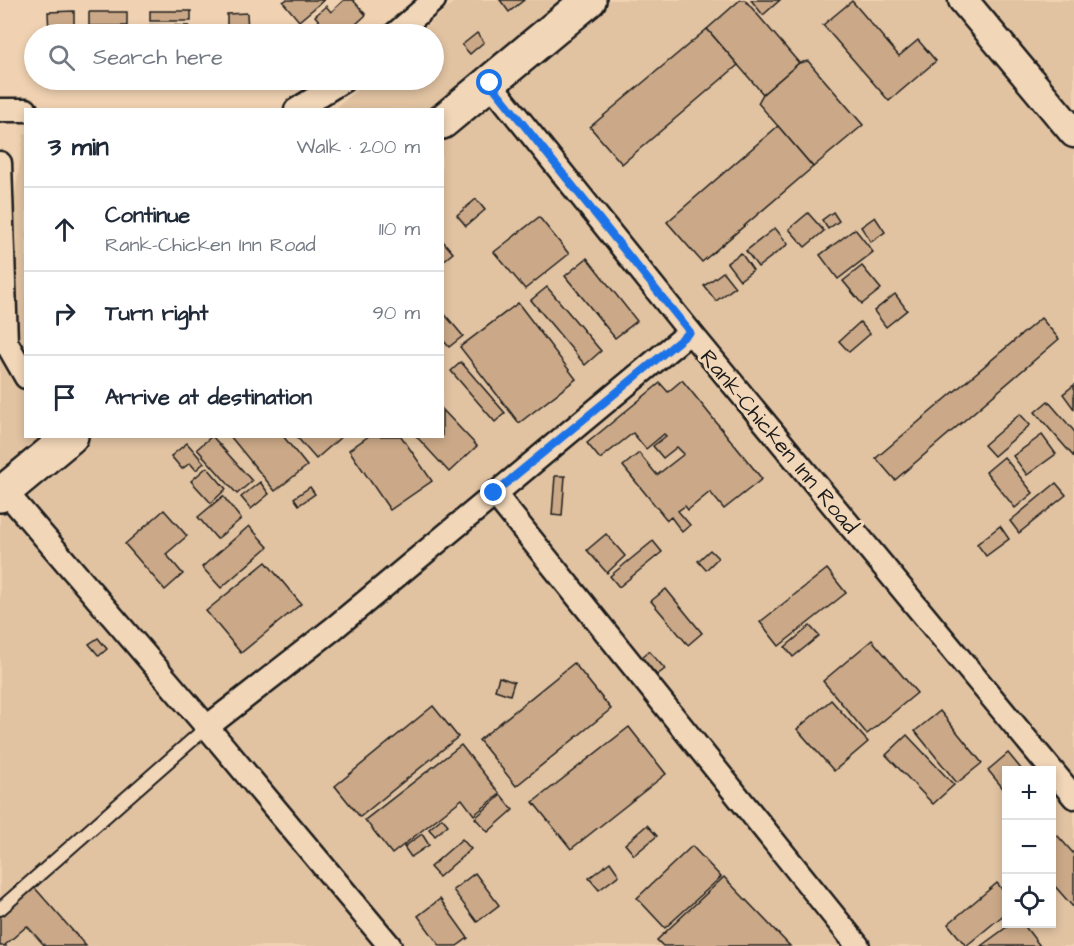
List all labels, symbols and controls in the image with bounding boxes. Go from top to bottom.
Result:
search box [24,24,444,90]
icon: search [45,41,78,74]
text: Search here [93,42,223,73]
route start [476,69,502,95]
text: 3 min [48,129,109,165]
text: Walk · 200 m [297,133,420,161]
text: Continue [105,200,190,231]
icon: ahead [48,213,81,246]
text: 110 m [379,215,420,243]
text: Rank-Chicken Inn Road [105,231,316,259]
icon: right [48,297,81,330]
text: Turn right [105,298,208,329]
text: 90 m [372,299,420,327]
street label: Rank-Chicken Inn Road [692,343,865,541]
icon: arrive [48,381,81,414]
text: Arrive at destination [105,382,312,413]
route end [480,479,506,505]
map controls [1002,766,1056,928]
button: + [1002,766,1056,820]
button: − [1002,820,1056,874]
button: locate [1002,874,1056,928]

